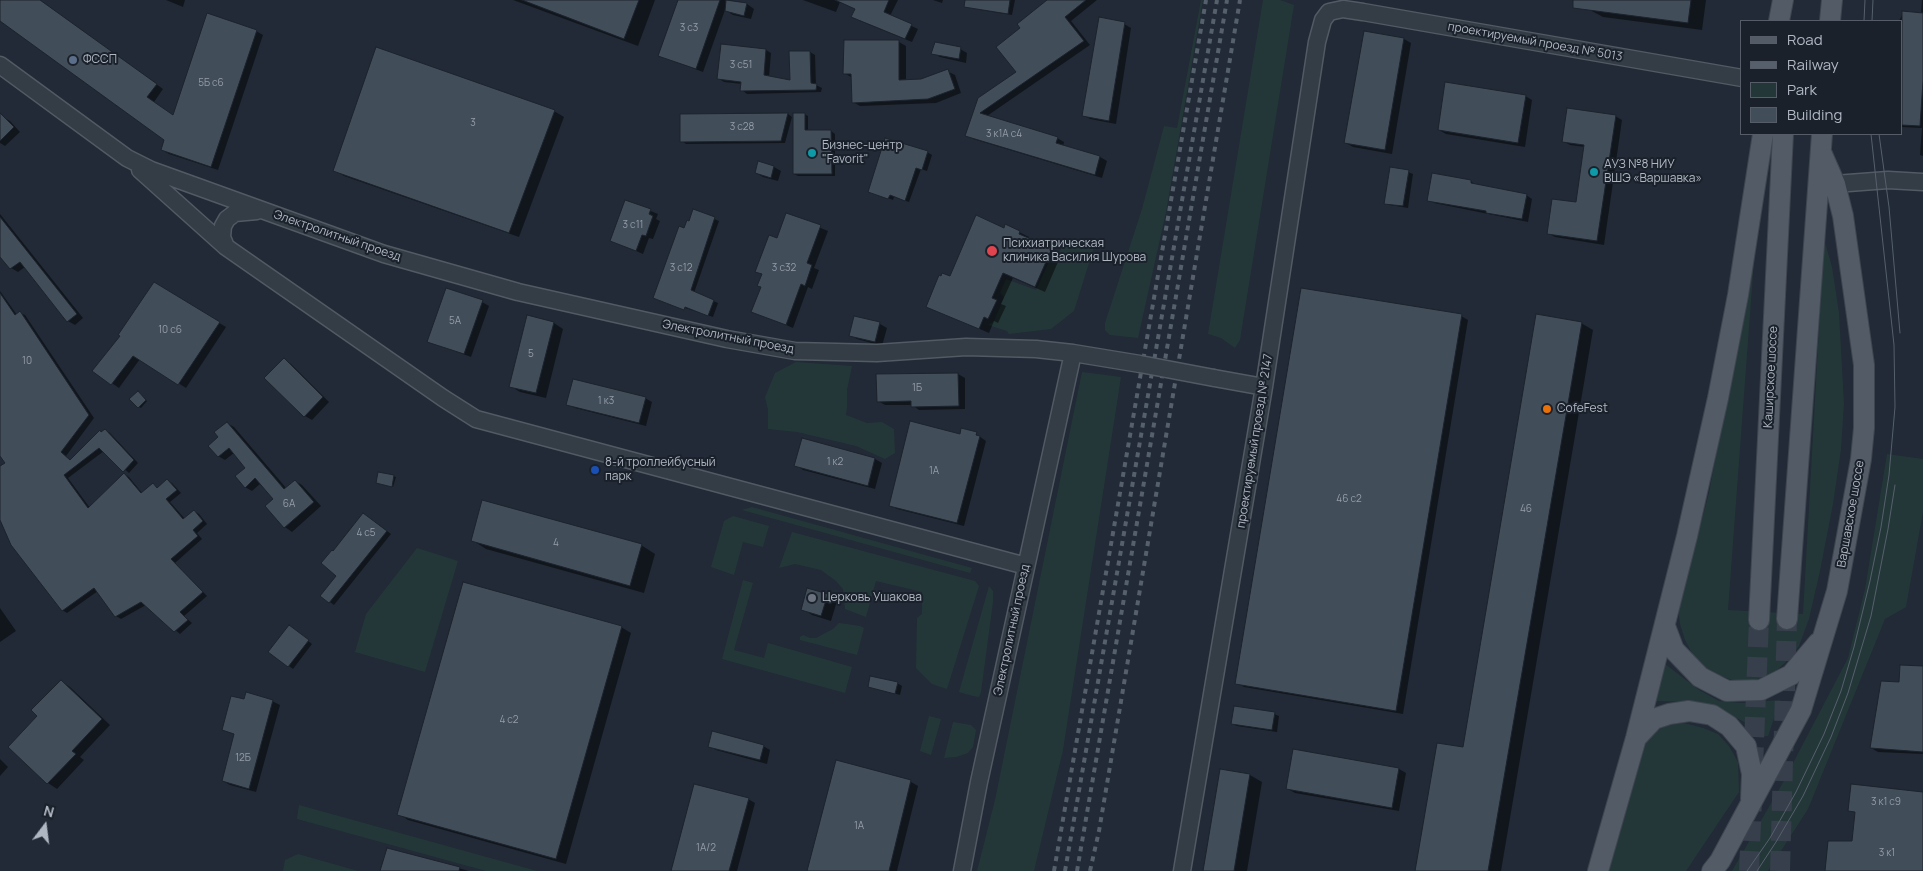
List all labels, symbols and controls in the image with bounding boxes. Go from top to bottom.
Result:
street label: проектируемый проезд № 5013 [1446,20,1624,64]
legend [1740,20,1903,135]
house number: 3 с3 [680,22,698,34]
text: Road [1787,29,1823,50]
place label: ФССП [83,53,117,67]
marker: ФССП [67,54,79,66]
text: Railway [1787,54,1839,75]
house number: 3 с51 [730,59,752,71]
house number: 5Б с6 [198,77,224,89]
text: Park [1787,79,1817,100]
text: Building [1787,104,1842,125]
house number: 3 [470,117,476,129]
house number: 3 с28 [730,121,754,133]
house number: 3 к1А с4 [986,128,1022,140]
place label: Бизнес-центр "Favorit" [822,139,903,167]
marker: Бизнес-центр "Favorit" [806,147,818,159]
place label: АУЗ №8 НИУ ВШЭ «Варшавка» [1604,158,1702,186]
marker: АУЗ №8 НИУ ВШЭ «Варшавка» [1588,166,1600,178]
street label: Электролитный проезд [271,207,403,265]
house number: 3 с11 [623,219,643,231]
place label: Психиатрическая клиника Василия Шурова [1003,237,1146,265]
marker: Психиатрическая клиника Василия Шурова [985,244,999,258]
house number: 3 с12 [670,262,692,274]
house number: 3 с32 [772,262,796,274]
house number: 5А [449,315,461,327]
street label: Электролитный проезд [661,317,795,357]
house number: 10 с6 [158,324,182,336]
street label: Каширское шоссе [1761,326,1781,428]
house number: 5 [528,348,534,360]
street label: проектируемый проезд № 2147 [1234,353,1276,529]
house number: 10 [22,355,32,367]
house number: 1Б [912,382,922,394]
house number: 1 к3 [598,395,614,407]
place label: CofeFest [1557,402,1608,416]
marker: CofeFest [1541,403,1553,415]
place label: 8-й троллейбусный парк [605,456,716,484]
house number: 1 к2 [827,456,843,468]
street label: Варшавское шоссе [1834,459,1868,569]
marker: 8-й троллейбусный парк [589,464,601,476]
house number: 1А [929,465,939,477]
house number: 46 с2 [1336,493,1362,505]
house number: 6А [283,498,295,510]
house number: 46 [1520,503,1532,515]
house number: 4 с5 [356,527,376,539]
house number: 4 [553,537,559,549]
street label: Электролитный проезд [991,563,1033,697]
place label: Церковь Ушакова [822,591,922,605]
marker: Церковь Ушакова [806,592,818,604]
house number: 4 с2 [499,714,519,726]
house number: 12Б [235,752,251,764]
house number: 3 к1 с9 [1871,796,1901,808]
north arrow [20,801,70,851]
text: N [42,801,56,822]
house number: 1А [854,820,864,832]
house number: 1А/2 [696,842,716,854]
house number: 3 к1 [1879,847,1895,859]

